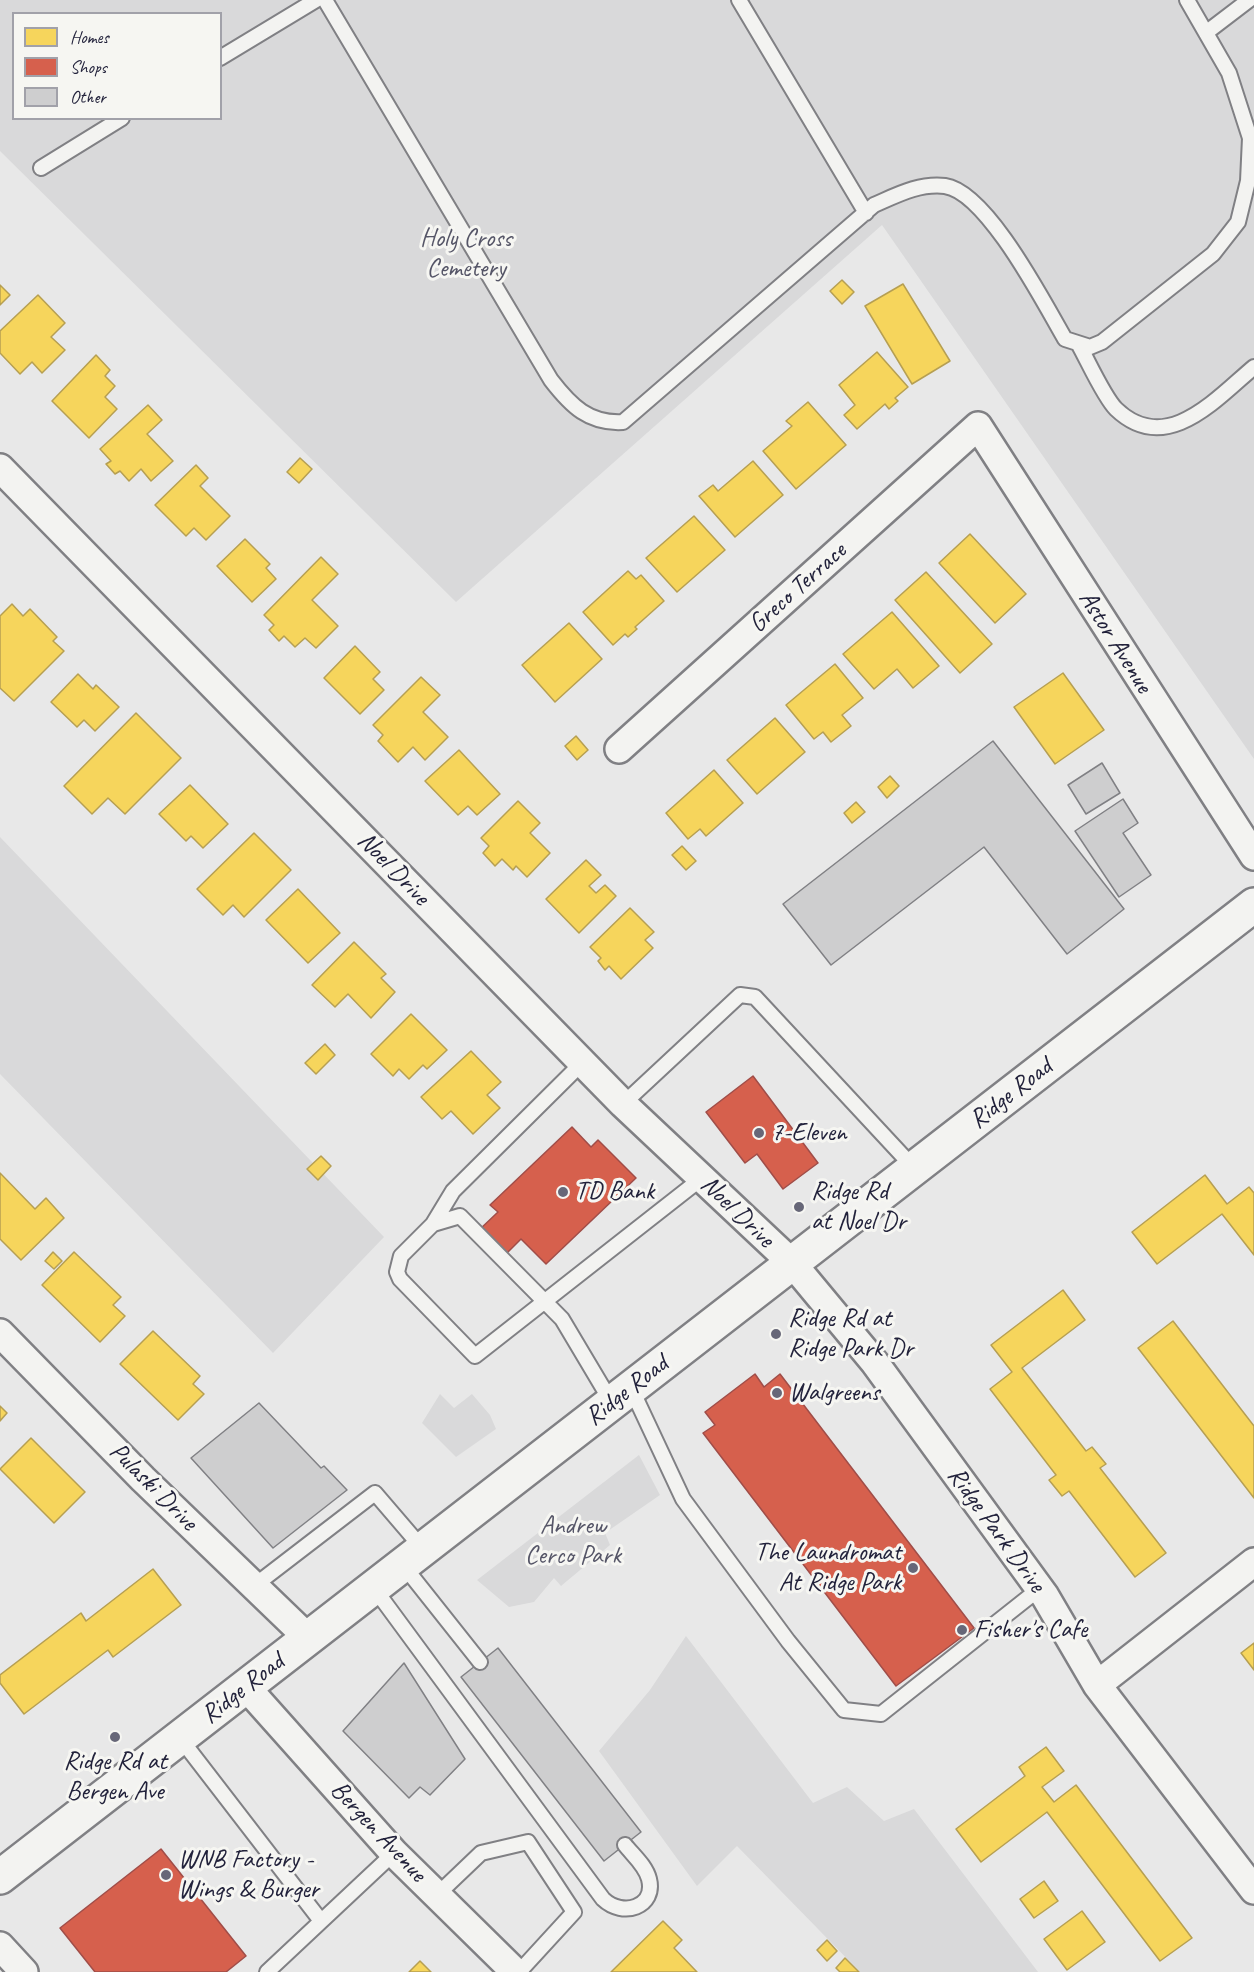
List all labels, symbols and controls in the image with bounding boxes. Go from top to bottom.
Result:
legend [12,12,222,120]
text: Homes [70,26,109,48]
text: Shops [70,56,107,78]
text: Other [70,86,106,108]
park label: Holy Cross Cemetery [420,223,512,284]
street label: Greco Terrace [743,536,853,640]
street label: Astor Avenue [1071,585,1159,699]
street label: Noel Drive [350,826,436,912]
street label: Ridge Road [963,1052,1059,1136]
place label: 7-Eleven [771,1117,847,1149]
marker: 7-Eleven [752,1126,766,1140]
street label: Noel Drive [694,1169,780,1255]
place label: TD Bank [575,1176,654,1208]
place label: Ridge Rd at Noel Dr [811,1176,906,1238]
marker: TD Bank [556,1185,570,1199]
marker: Ridge Rd at Noel Dr [792,1200,806,1214]
place label: Ridge Rd at Ridge Park Dr [788,1303,913,1364]
marker: Ridge Rd at Ridge Park Dr [769,1327,783,1341]
street label: Ridge Road [579,1349,675,1433]
place label: Walgreens [789,1377,880,1409]
marker: Walgreens [770,1386,784,1400]
street label: Pulaski Drive [102,1436,204,1538]
street label: Ridge Park Drive [940,1461,1052,1599]
park label: Andrew Cerco Park [525,1510,621,1572]
place label: The Laundromat At Ridge Park [755,1537,901,1598]
marker: The Laundromat At Ridge Park [906,1561,920,1575]
place label: Fisher's Cafe [974,1614,1087,1646]
marker: Fisher's Cafe [955,1623,969,1637]
street label: Ridge Road [195,1647,291,1731]
marker: Ridge Rd at Bergen Ave [108,1730,122,1744]
place label: Ridge Rd at Bergen Ave [63,1746,167,1808]
street label: Bergen Avenue [323,1775,433,1889]
place label: WNB Factory - Wings & Burger [178,1844,319,1906]
marker: WNB Factory - Wings & Burger [159,1868,173,1882]

